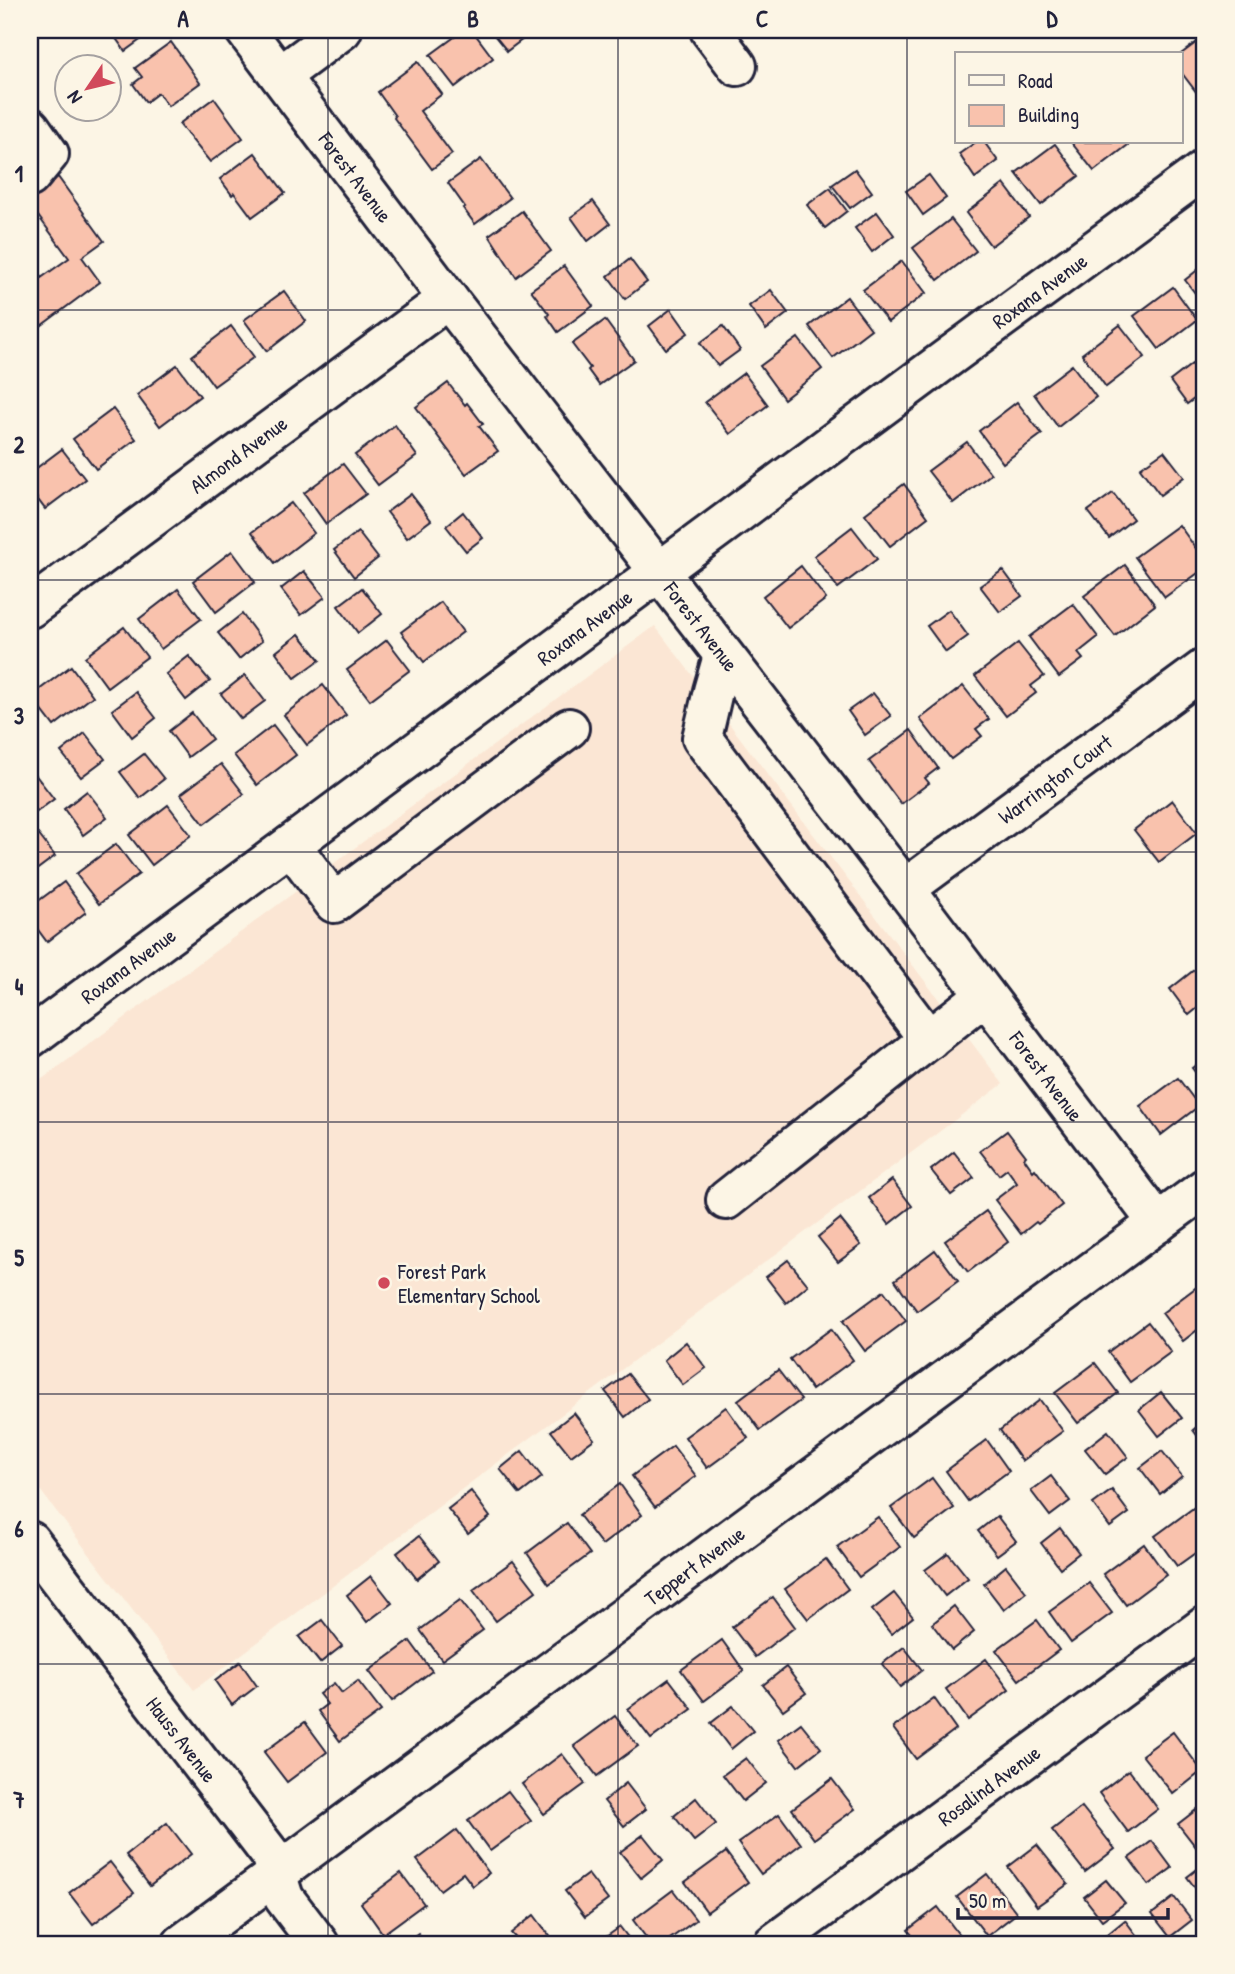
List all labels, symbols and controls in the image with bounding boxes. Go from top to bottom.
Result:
text: A [177,3,189,34]
text: B [467,3,479,34]
text: C [756,3,768,34]
text: D [1047,3,1059,34]
north arrow [52,52,122,122]
legend [955,52,1182,144]
text: Road [1018,66,1052,95]
text: N [61,86,88,109]
text: Building [1018,100,1079,129]
street label: Forest Avenue [312,125,399,228]
text: 1 [15,158,23,189]
street label: Roxana Avenue [986,246,1093,335]
street label: Almond Avenue [184,408,293,500]
text: 2 [14,429,25,460]
street label: Forest Avenue [657,575,746,677]
street label: Roxana Avenue [531,582,638,672]
text: 3 [14,700,24,731]
street label: Warrington Court [992,727,1118,830]
street label: Roxana Avenue [75,921,181,1010]
text: 4 [15,971,24,1002]
street label: Forest Avenue [1002,1024,1090,1127]
text: 5 [14,1242,24,1273]
place label: Forest Park Elementary School [397,1257,540,1310]
marker: Forest Park Elementary School [376,1275,392,1291]
text: 6 [14,1513,24,1544]
street label: Teppert Avenue [638,1519,750,1612]
street label: Hauss Avenue [140,1691,224,1788]
street label: Rosalind Avenue [932,1738,1046,1833]
text: 7 [12,1784,25,1815]
scale bar [958,1876,1168,1920]
text: 50 m [969,1886,1006,1915]

